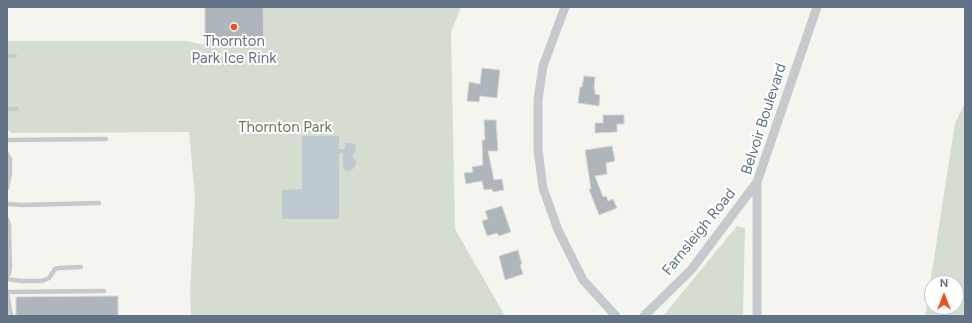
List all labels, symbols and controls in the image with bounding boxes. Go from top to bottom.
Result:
marker: Thornton Park Ice Rink [229,22,239,32]
place label: Thornton Park Ice Rink [192,33,276,68]
street label: Belvoir Boulevard [738,61,790,177]
park label: Thornton Park [238,119,332,137]
street label: Farnsleigh Road [658,185,740,279]
north arrow [924,275,964,315]
text: N [940,277,948,290]

